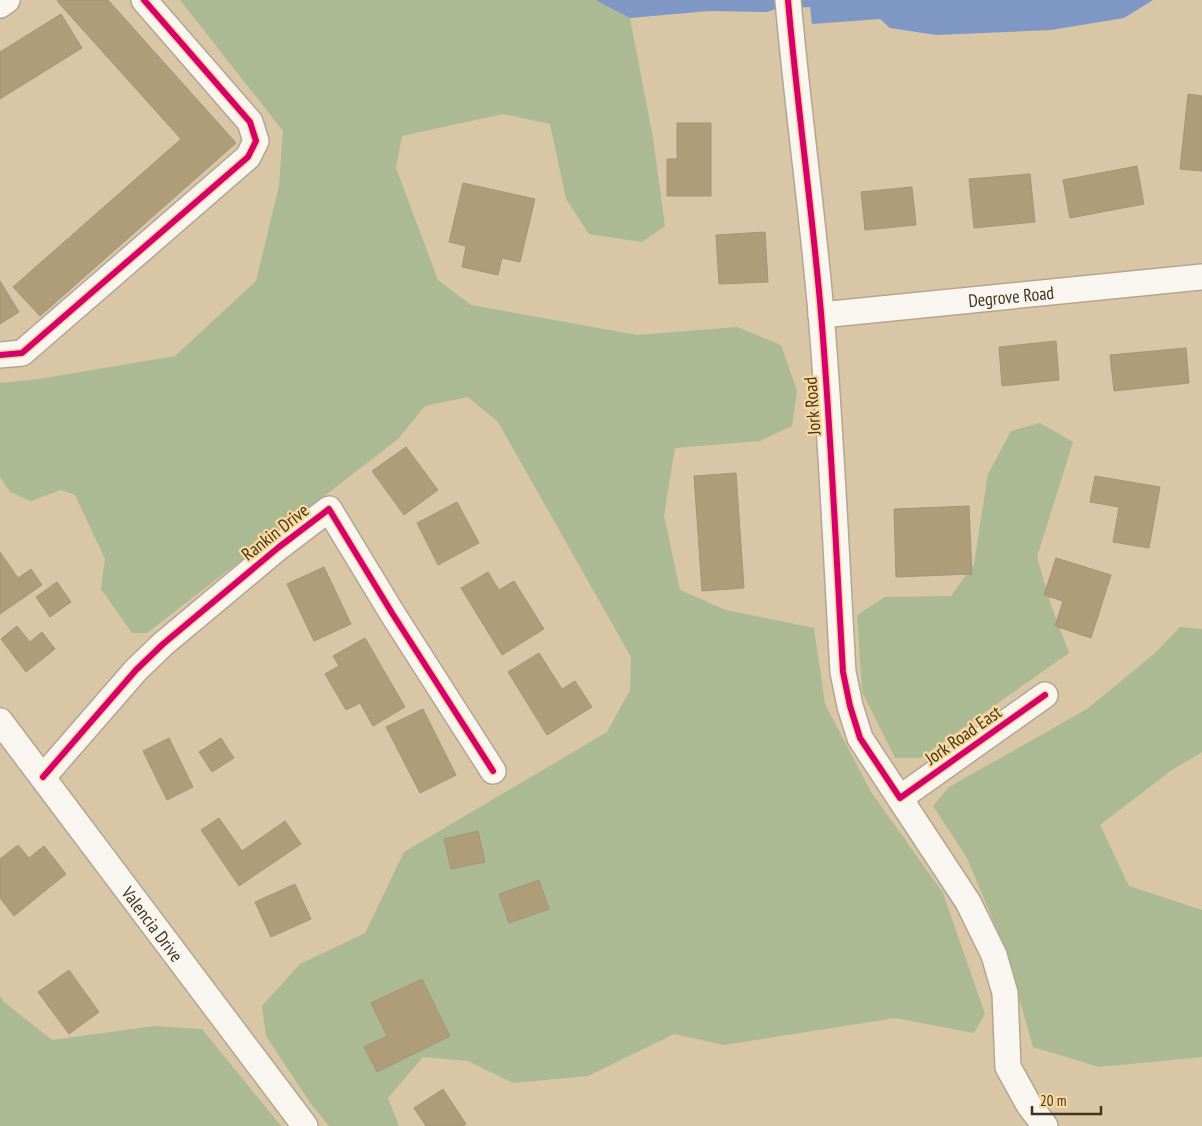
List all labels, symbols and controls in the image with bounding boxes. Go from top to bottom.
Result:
street label: Degrove Road [967,280,1055,312]
street label: Jork Road [799,376,826,437]
street label: Rankin Drive [237,499,313,565]
street label: Jork Road East [920,700,1006,770]
street label: Valencia Drive [116,881,189,966]
scale bar [1032,1084,1101,1116]
text: 20 m [1040,1091,1066,1110]

